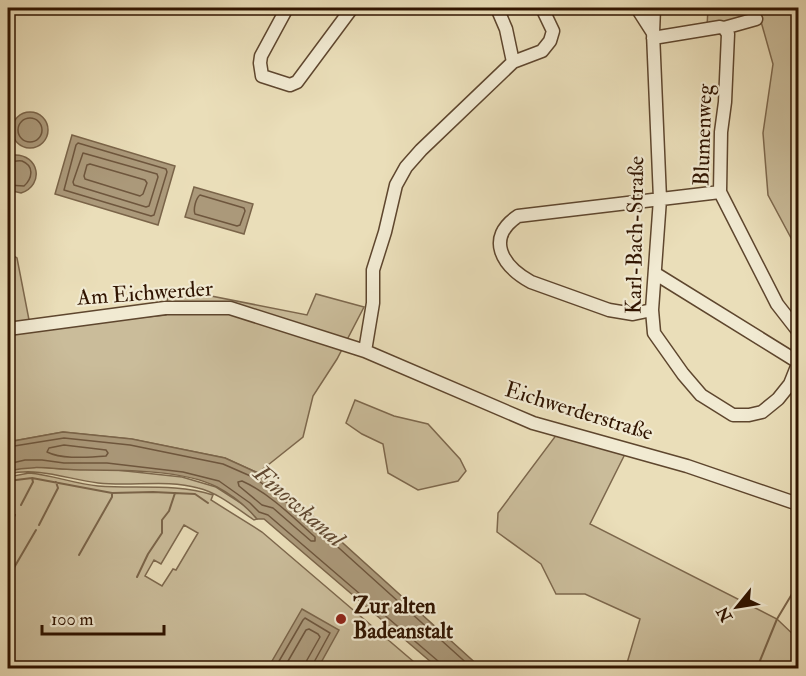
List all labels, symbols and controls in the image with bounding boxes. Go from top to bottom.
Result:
street label: Blumenweg [687,82,719,186]
street label: Karl-Bach-Straße [620,156,650,314]
street label: Am Eichwerder [75,274,215,312]
street label: Eichwerderstraße [501,375,657,447]
water label: Finowkanal [246,457,353,555]
north arrow [707,577,767,637]
place label: Zur alten Badeanstalt [353,592,454,645]
scale bar [42,598,164,636]
text: N [712,602,738,626]
text: 100 m [51,608,94,631]
marker: Zur alten Badeanstalt [334,612,348,626]

